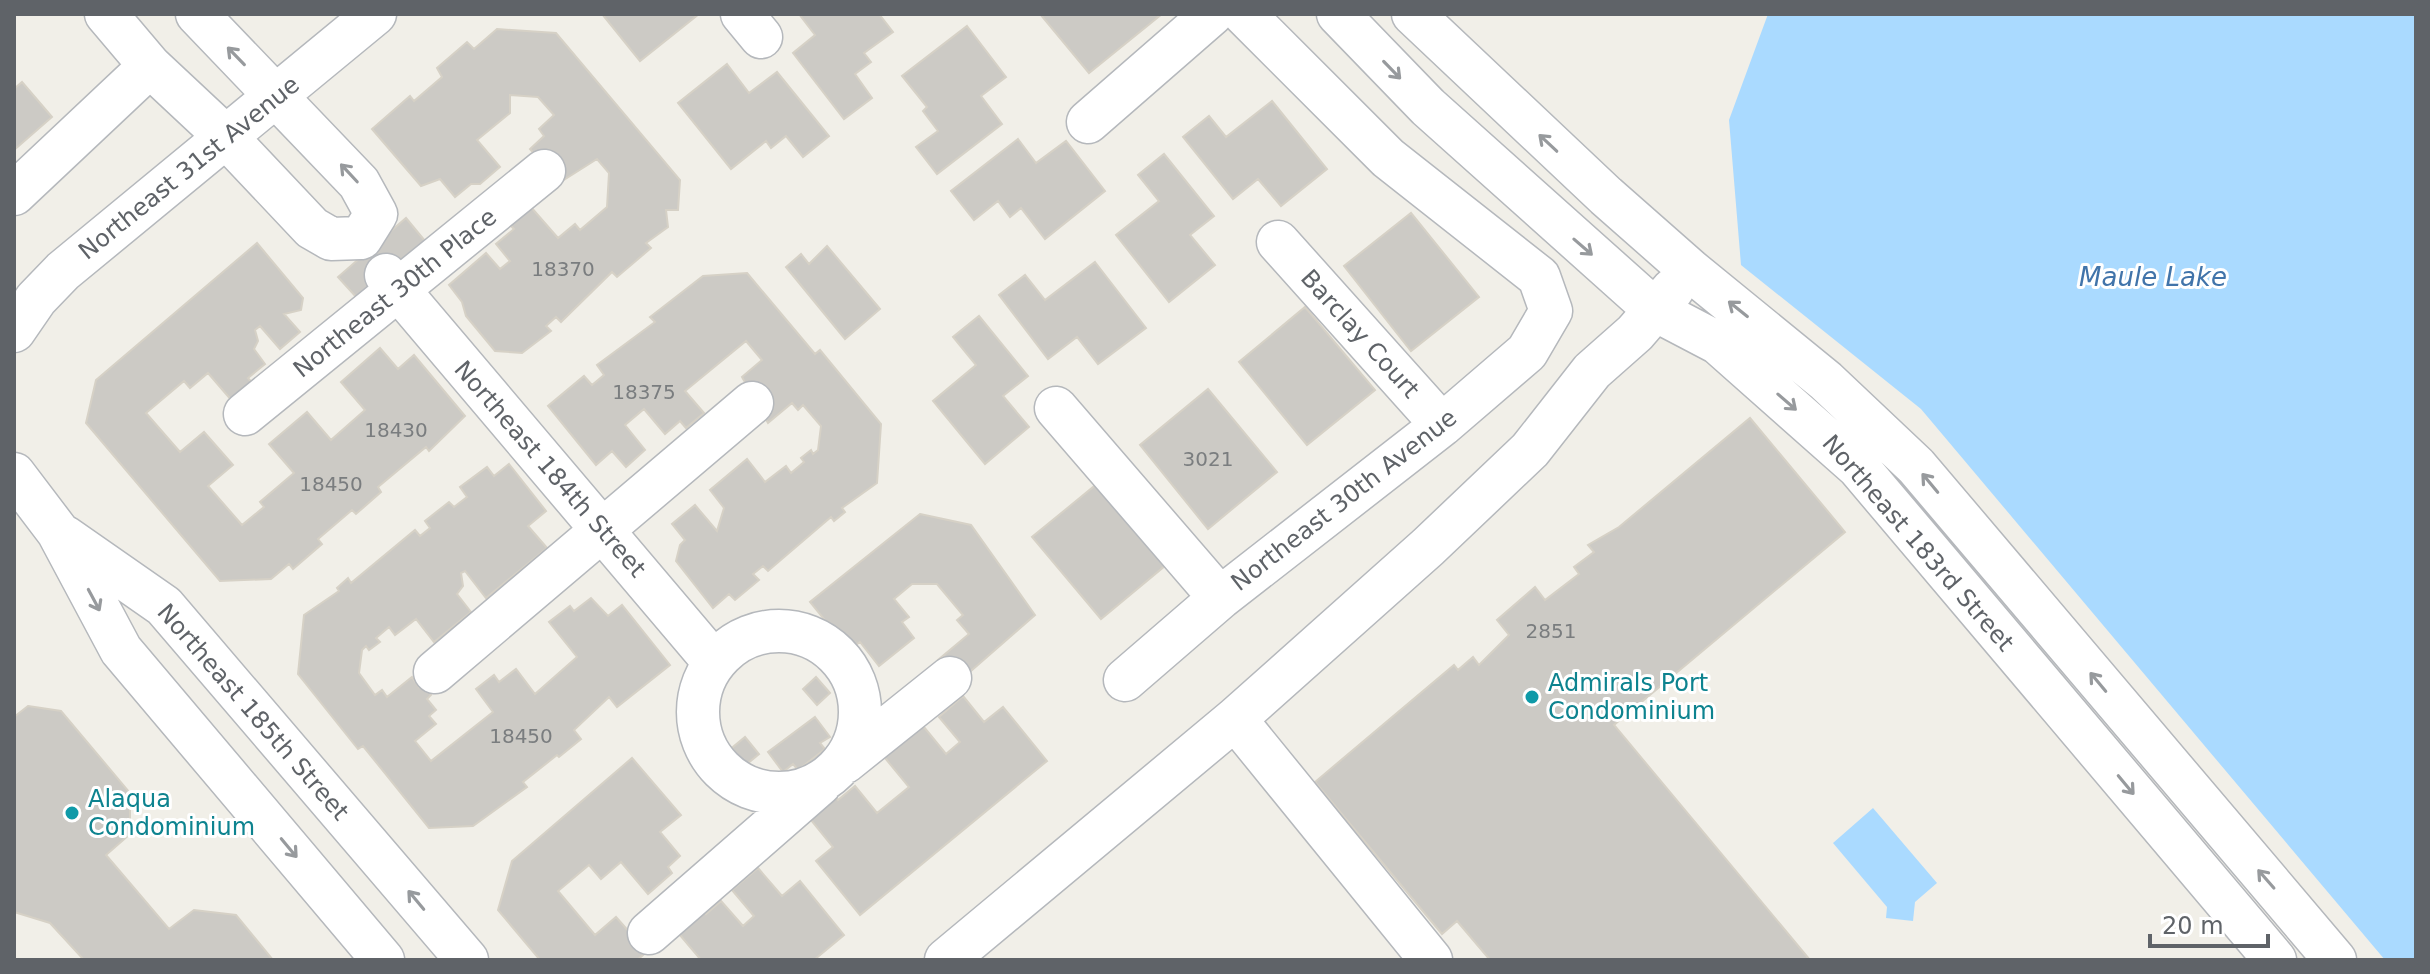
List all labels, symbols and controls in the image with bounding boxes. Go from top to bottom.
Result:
one-way arrow [227,46,246,66]
one-way arrow [1383,60,1402,80]
street label: Northeast 31st Avenue [73,70,305,266]
one-way arrow [1539,134,1559,152]
one-way arrow [340,163,359,183]
street label: Northeast 30th Place [288,203,502,383]
one-way arrow [1572,237,1593,255]
house number: 18370 [531,257,595,281]
water label: Maule Lake [2079,262,2227,292]
street label: Barclay Court [1295,264,1425,404]
one-way arrow [1728,300,1748,318]
street label: Northeast 184th Street [449,355,651,583]
house number: 18375 [612,380,676,404]
one-way arrow [1777,393,1797,411]
street label: Northeast 30th Avenue [1226,403,1462,597]
house number: 18430 [364,418,428,442]
street label: Northeast 183rd Street [1817,429,2019,657]
house number: 3021 [1183,447,1233,471]
house number: 18450 [299,472,363,496]
one-way arrow [1921,473,1939,494]
one-way arrow [87,588,103,612]
street label: Northeast 185th Street [152,598,354,826]
house number: 2851 [1526,619,1576,643]
place label: Admirals Port Condominium [1548,669,1715,725]
one-way arrow [2089,672,2107,692]
marker: Admirals Port Condominium [1523,688,1541,706]
house number: 18450 [489,724,553,748]
one-way arrow [2117,774,2135,795]
place label: Alaqua Condominium [88,785,255,841]
marker: Alaqua Condominium [63,804,81,822]
one-way arrow [280,837,298,858]
one-way arrow [2258,870,2276,890]
one-way arrow [407,891,425,911]
scale bar [2150,898,2268,948]
text: 20 m [2162,912,2224,940]

